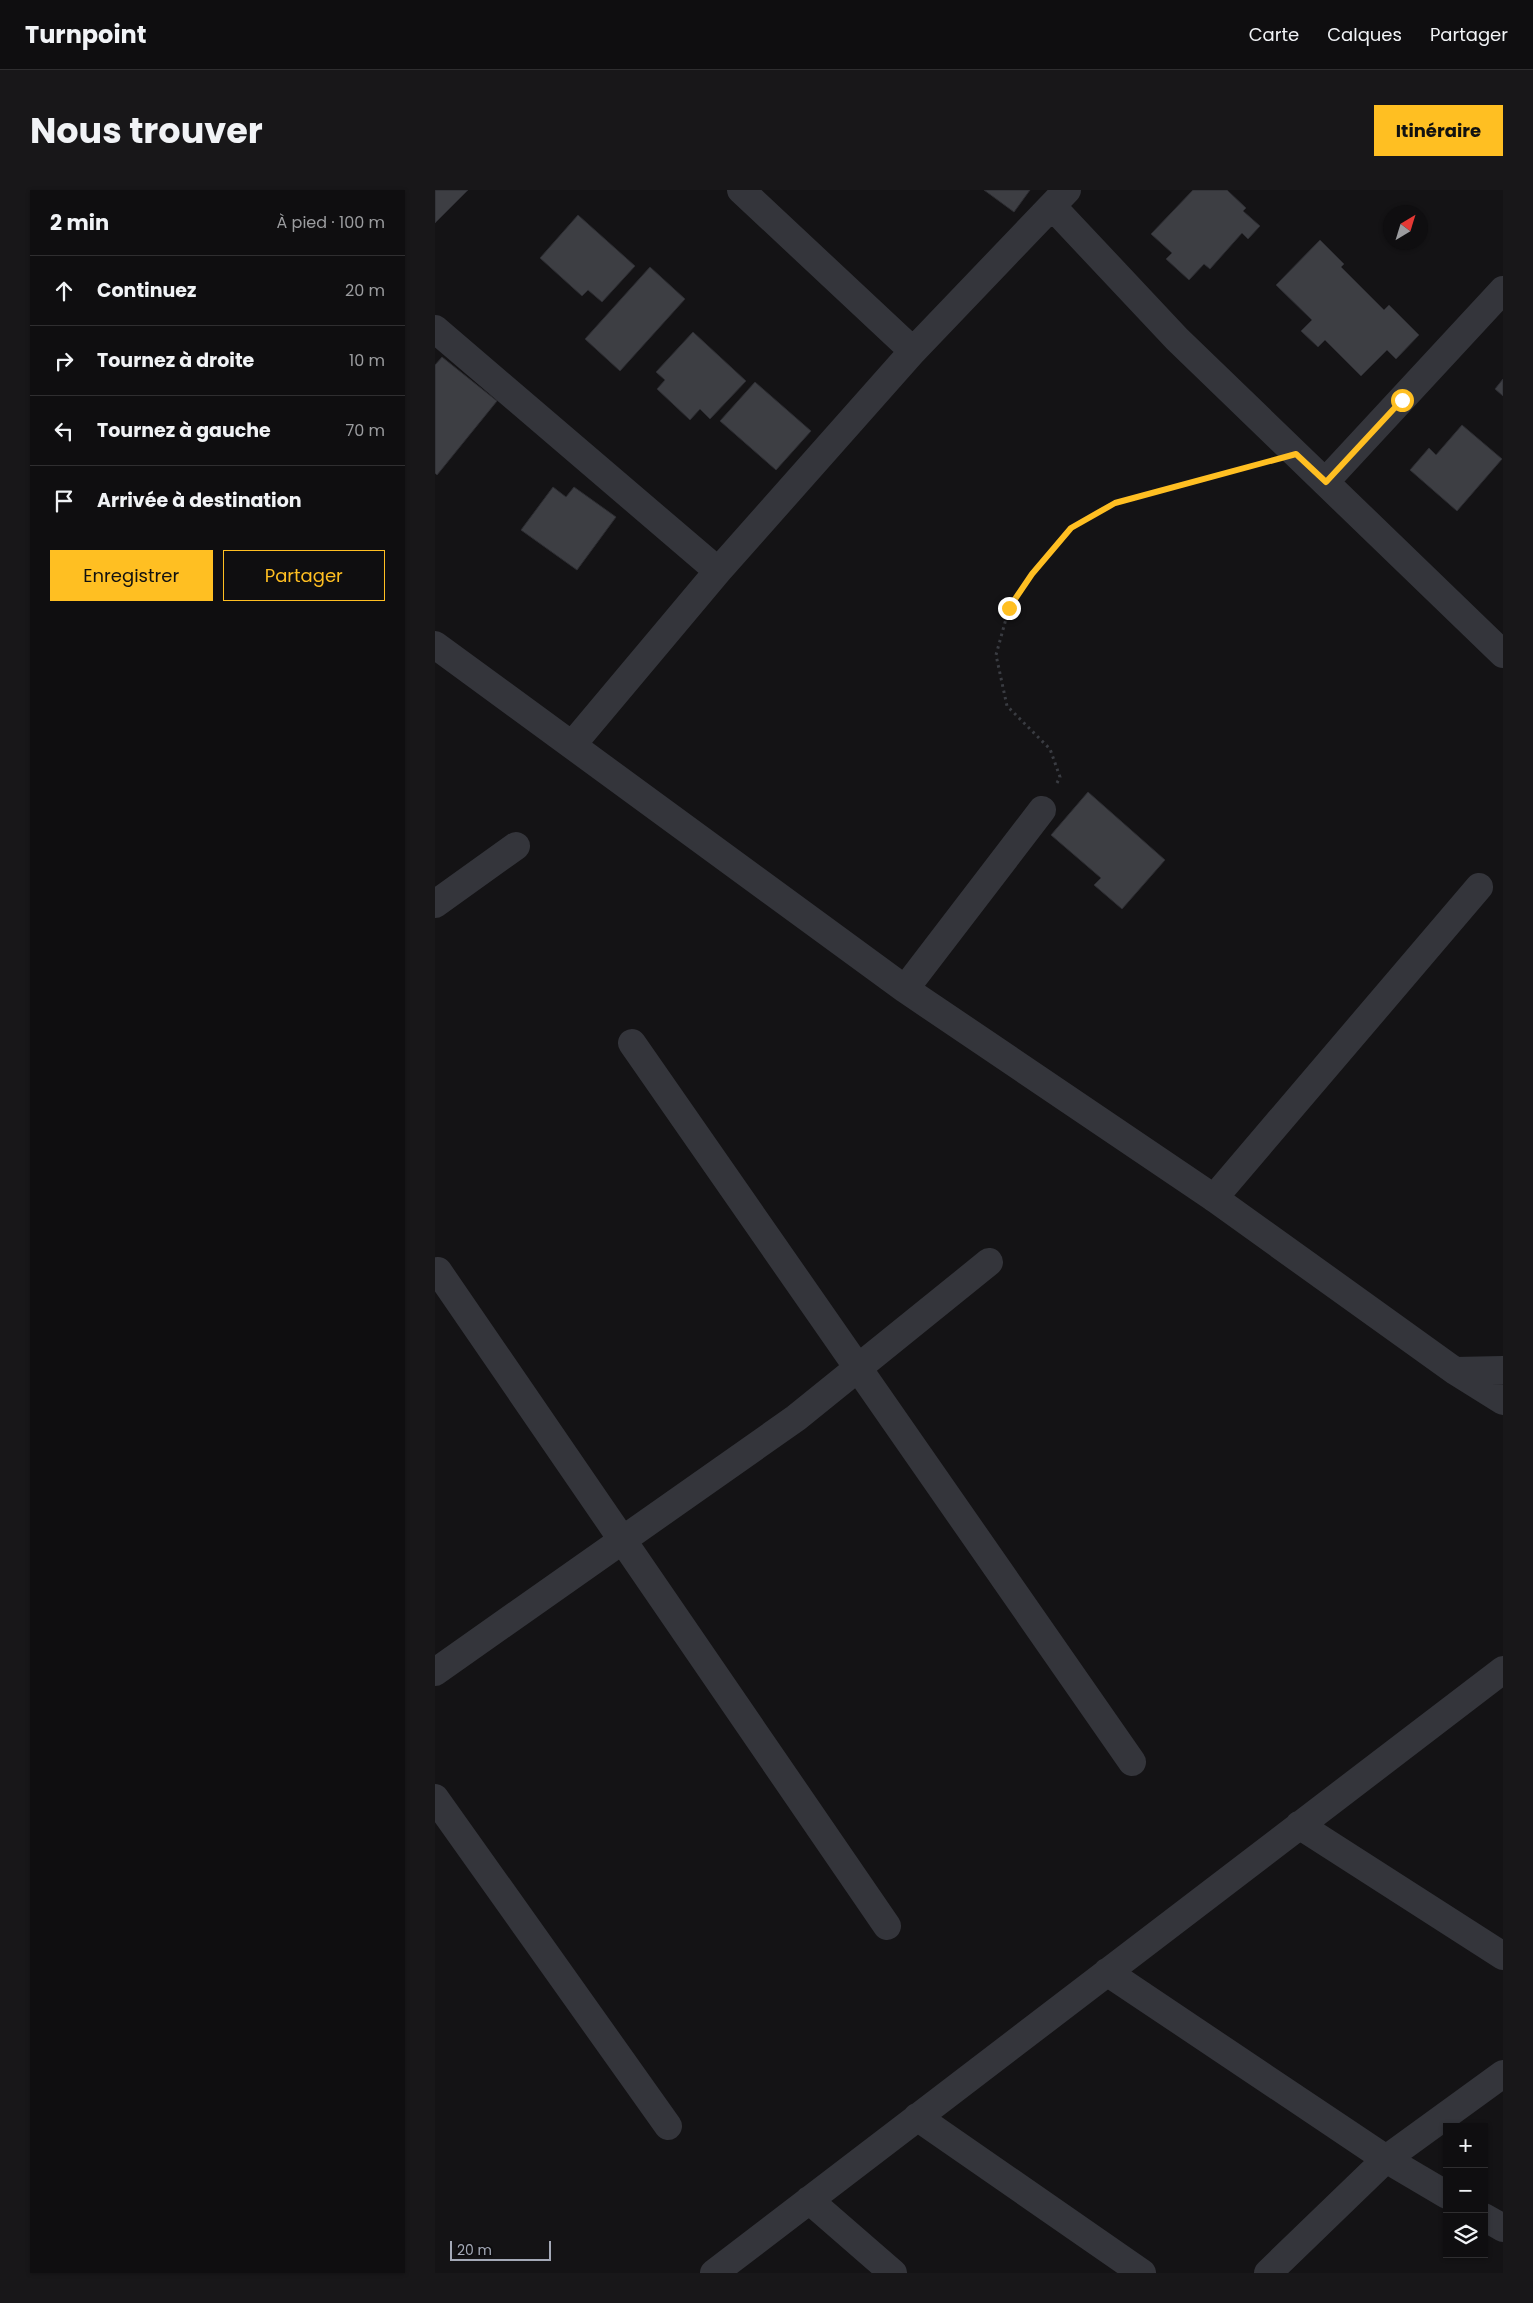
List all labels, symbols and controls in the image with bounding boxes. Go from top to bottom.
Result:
text: Turnpoint [25,18,146,51]
text: Carte [1249,22,1299,47]
text: Calques [1327,22,1402,47]
text: Partager [1430,22,1508,47]
button: Itinéraire [1374,105,1503,156]
text: Nous trouver [30,106,263,155]
north arrow [1383,205,1428,250]
text: 2 min [50,208,109,237]
text: À pied · 100 m [277,211,385,234]
icon: ahead [50,277,78,305]
text: Continuez [97,277,196,304]
text: 20 m [345,279,385,302]
icon: right [50,347,78,375]
text: Tournez à droite [97,347,254,374]
text: 10 m [349,349,385,372]
route start [1391,389,1414,412]
icon: left [50,417,78,445]
text: Tournez à gauche [97,417,271,444]
text: 70 m [345,419,385,442]
icon: arrive [50,487,78,515]
text: Arrivée à destination [97,487,302,514]
button: Enregistrer [50,550,213,601]
button: Partager [223,550,385,601]
route end [998,597,1021,620]
map controls [1443,2123,1488,2258]
button: + [1443,2123,1488,2168]
button: − [1443,2168,1488,2213]
button: layers [1443,2213,1488,2258]
scale bar [450,2238,551,2261]
text: 20 m [457,2240,492,2260]

